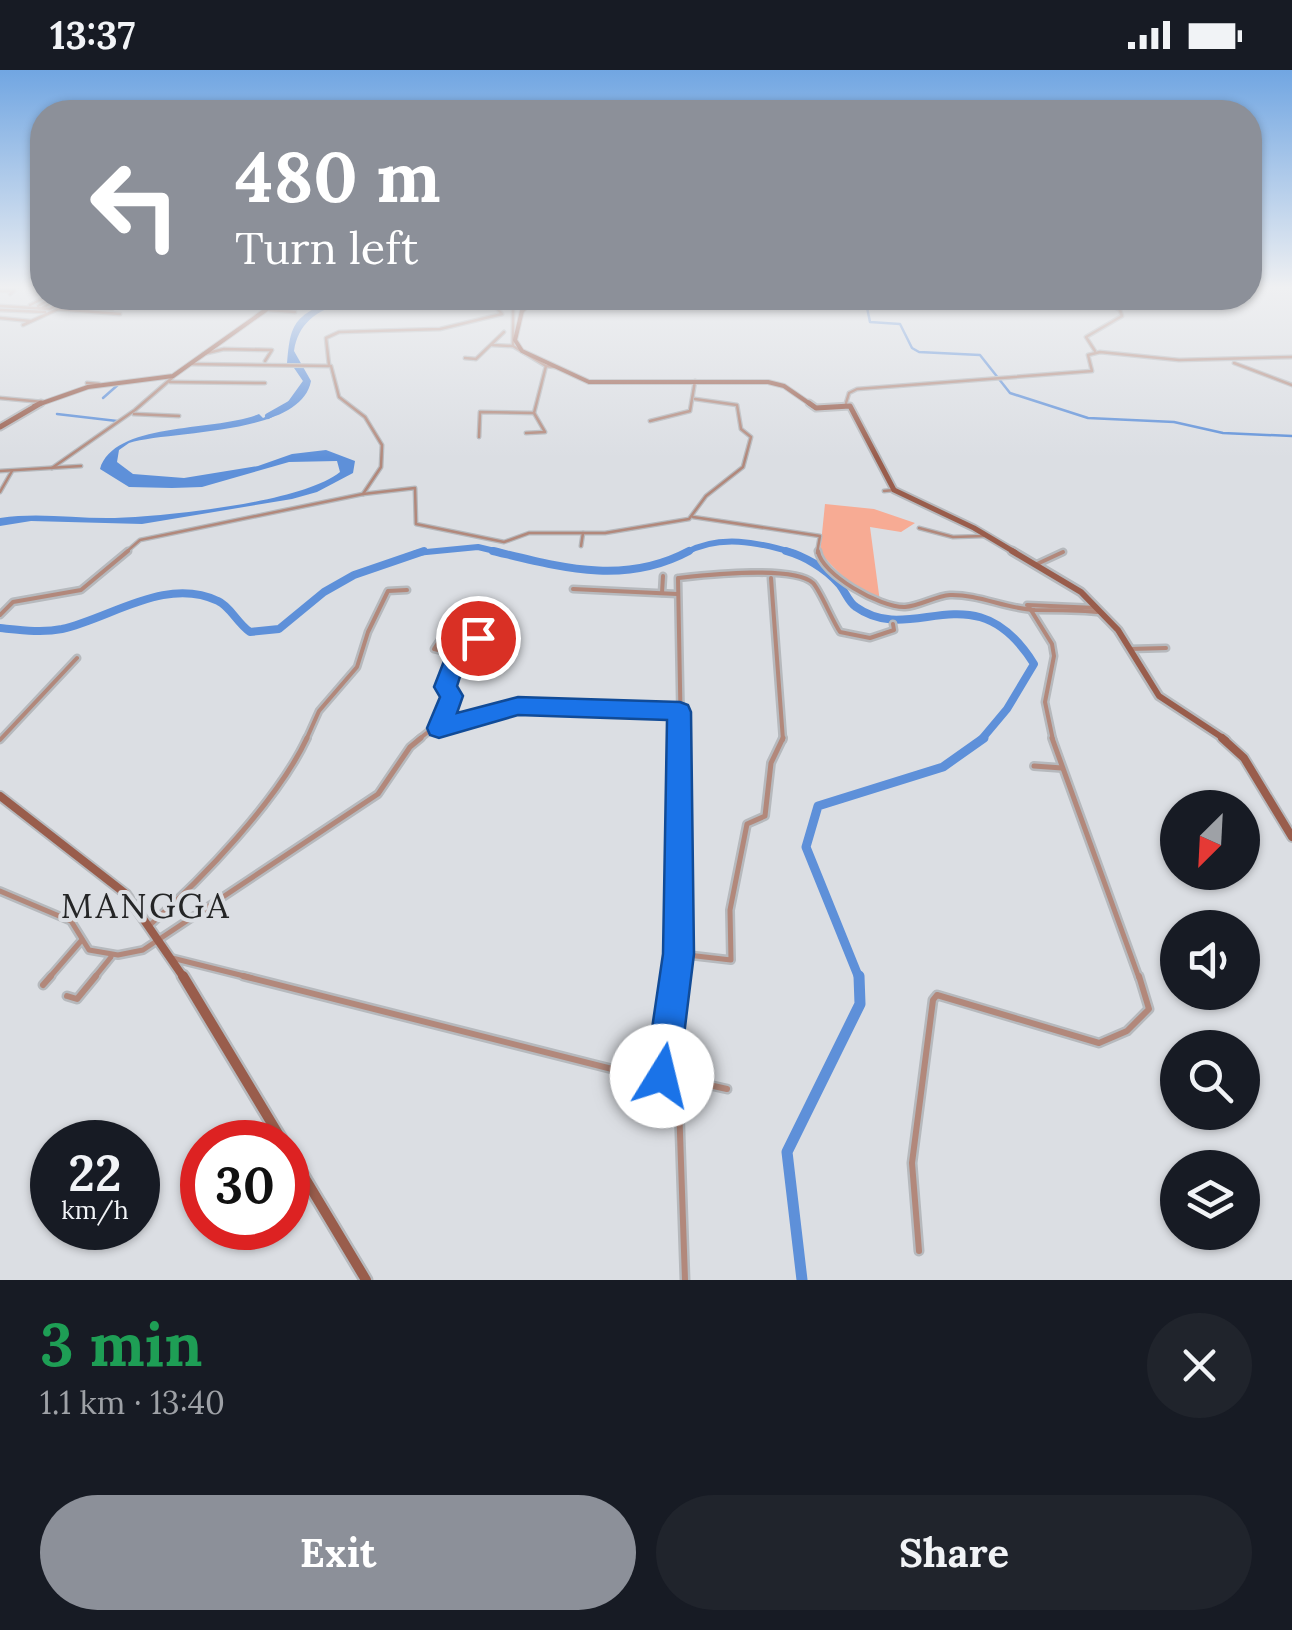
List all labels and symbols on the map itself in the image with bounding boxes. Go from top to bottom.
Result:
pin [436,596,521,681]
north arrow [1160,790,1260,890]
district label: MANGGA [61,883,231,928]
position arrow [610,1024,714,1128]
speed limit sign: 30 [180,1120,310,1250]

